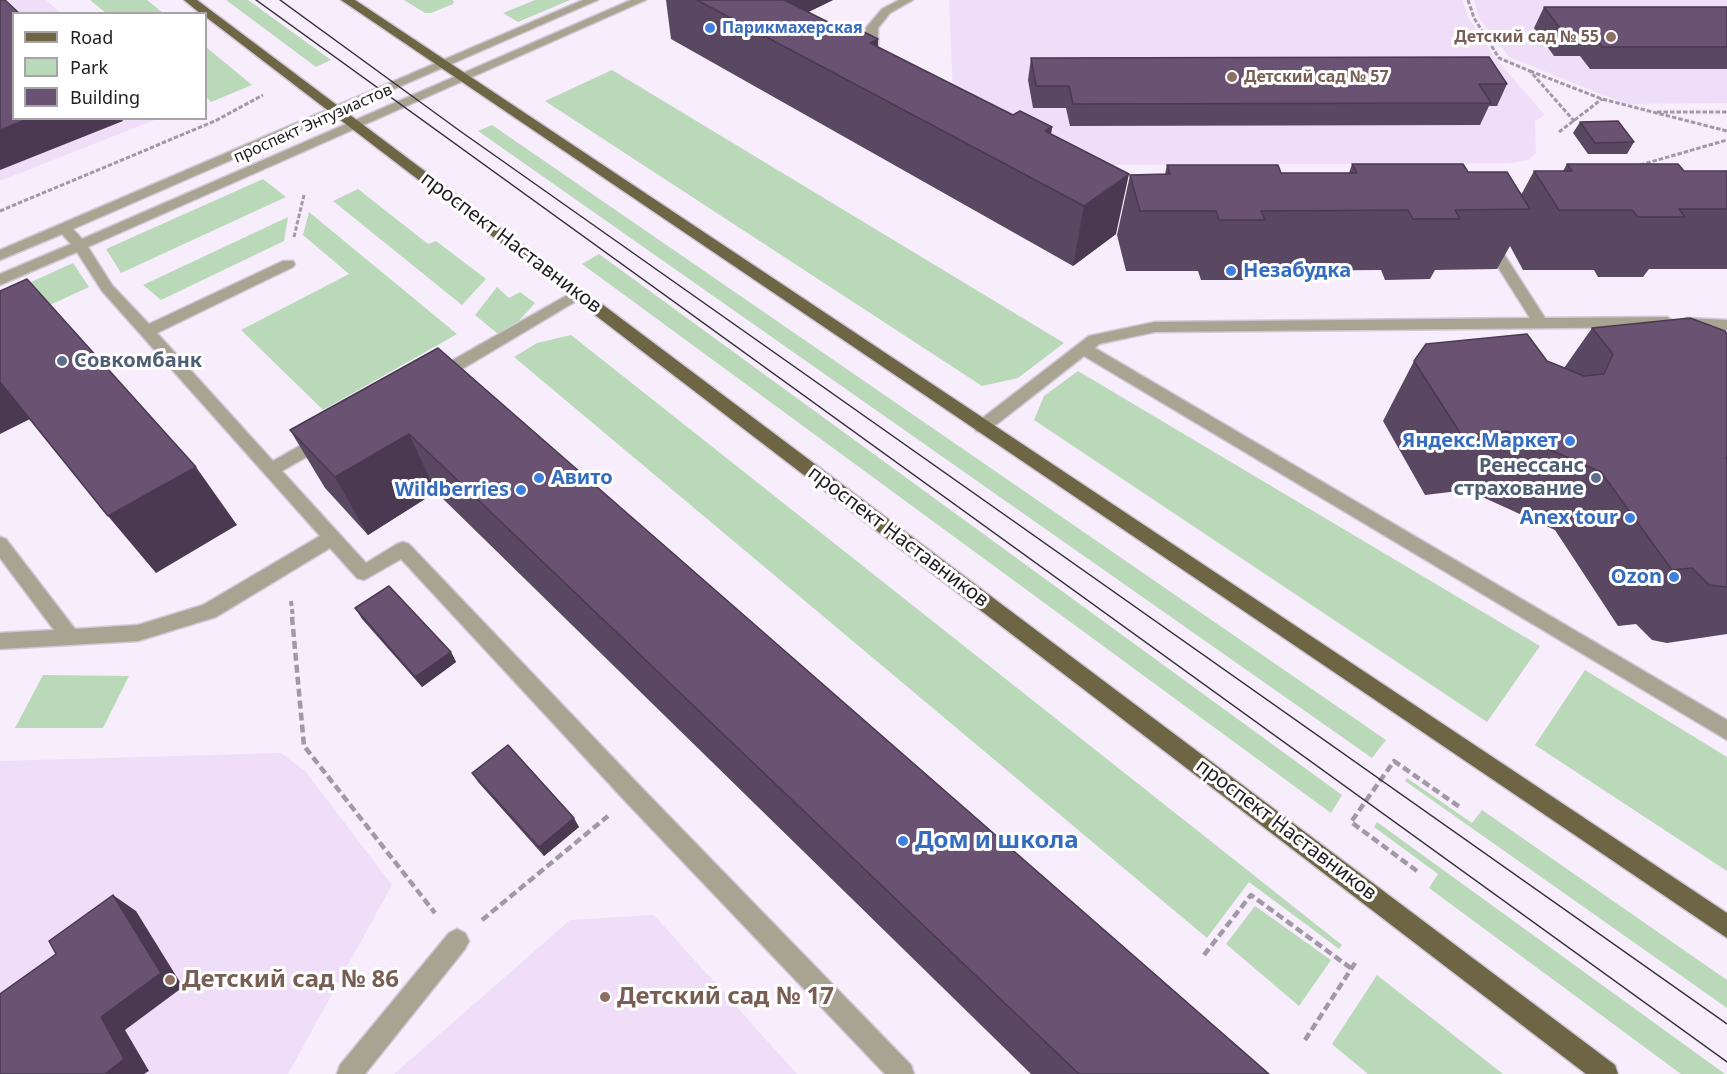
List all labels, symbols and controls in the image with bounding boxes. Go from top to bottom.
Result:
legend [12,12,207,120]
place label: Парикмахерская [722,18,863,38]
marker: Парикмахерская [703,21,717,35]
text: Road [70,25,113,49]
place label: Детский сад № 55 [1454,27,1599,47]
marker: Детский сад № 55 [1604,30,1618,44]
text: Park [70,55,108,79]
place label: Детский сад № 57 [1244,67,1389,87]
marker: Детский сад № 57 [1225,70,1239,84]
street label: проспект Энтузиастов [231,80,395,168]
text: Building [70,85,140,109]
street label: проспект Наставников [416,167,606,319]
place label: Незабудка [1243,259,1351,283]
marker: Незабудка [1224,264,1238,278]
place label: Совкомбанк [74,349,202,373]
marker: Совкомбанк [55,354,69,368]
place label: Яндекс.Маркет [1402,429,1558,453]
marker: Яндекс.Маркет [1563,434,1577,448]
place label: Ренессанс страхование [1454,454,1584,501]
street label: проспект Наставников [803,461,993,613]
place label: Авито [551,466,613,490]
marker: Авито [532,471,546,485]
marker: Ренессанс страхование [1589,471,1603,485]
place label: Wildberries [395,478,509,502]
marker: Wildberries [514,483,528,497]
place label: Anex tour [1520,506,1618,530]
marker: Anex tour [1623,511,1637,525]
place label: Ozon [1611,565,1662,589]
marker: Ozon [1667,570,1681,584]
street label: проспект Наставников [1191,754,1381,906]
place label: Дом и школа [915,827,1079,855]
marker: Дом и школа [896,834,910,848]
place label: Детский сад № 86 [182,966,399,994]
marker: Детский сад № 86 [163,973,177,987]
place label: Детский сад № 17 [617,983,834,1011]
marker: Детский сад № 17 [598,990,612,1004]

